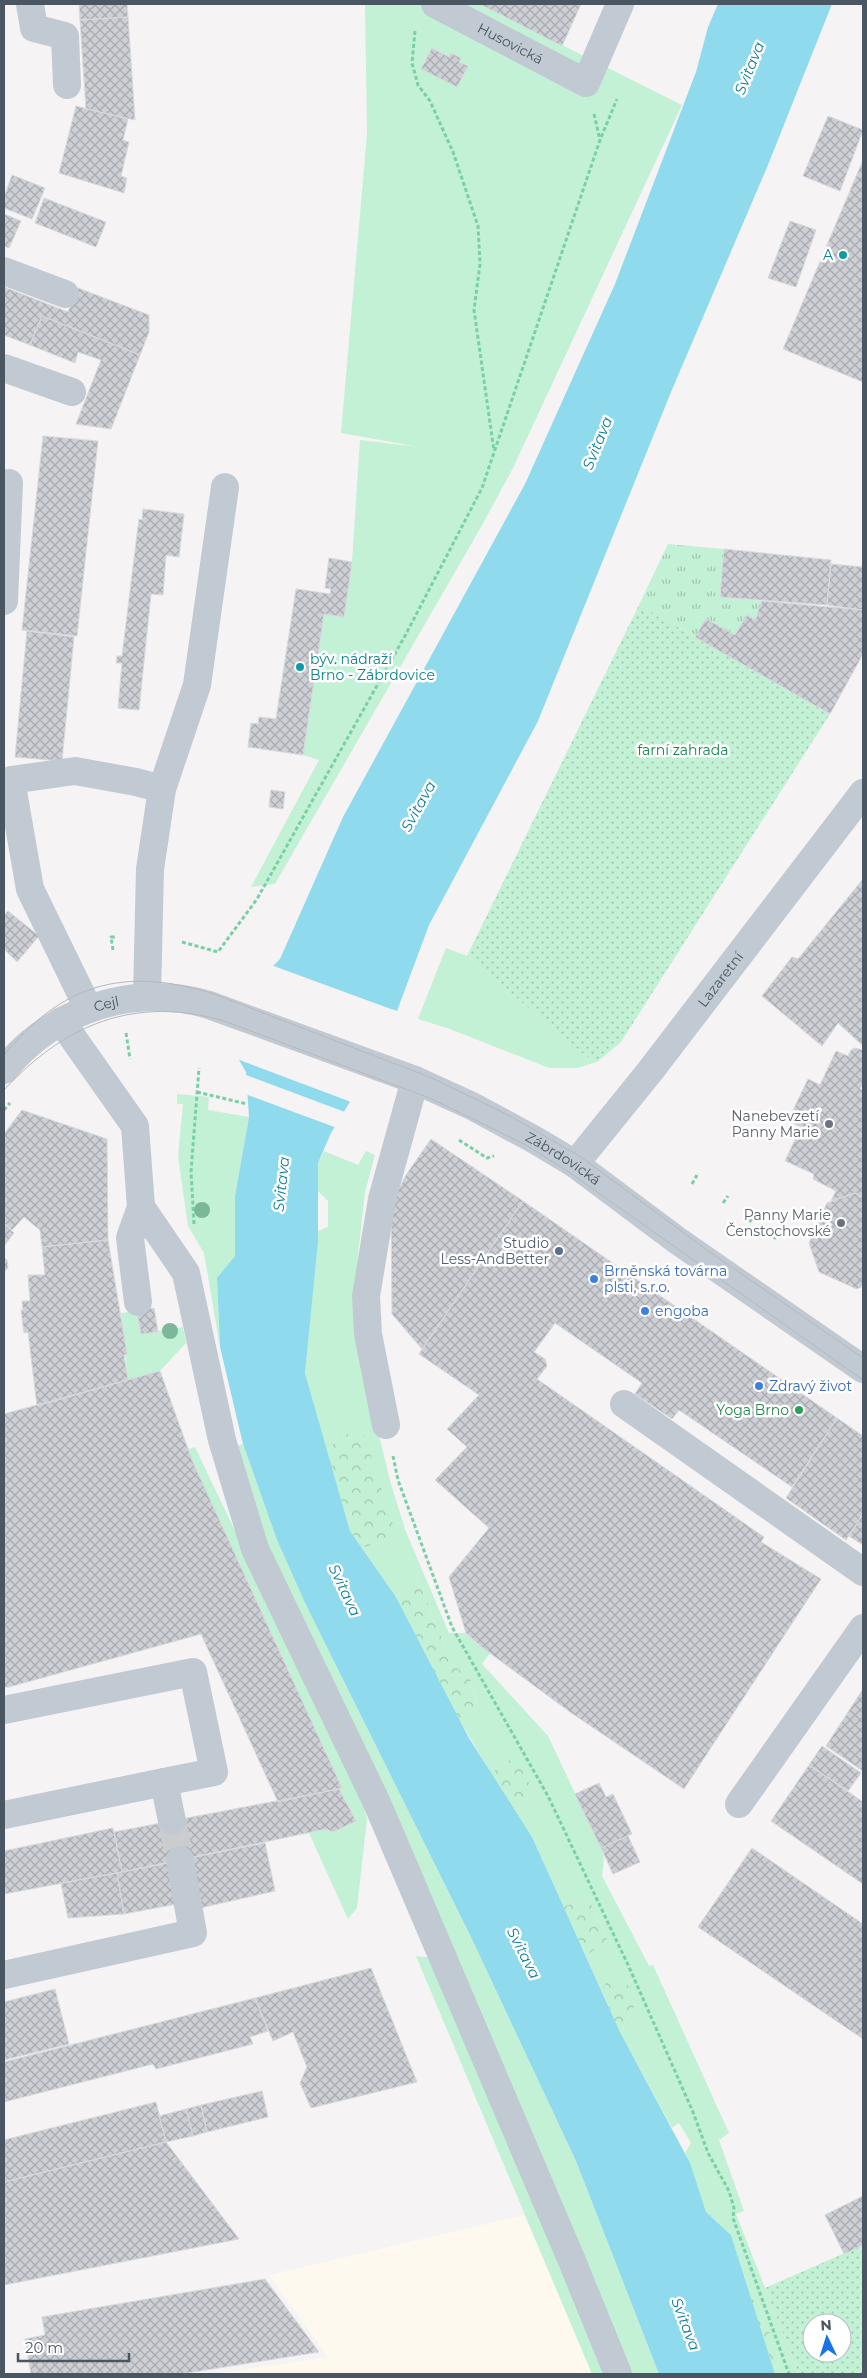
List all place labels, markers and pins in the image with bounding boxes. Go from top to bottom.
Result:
place label: A [823,246,834,264]
marker: A [837,249,849,261]
place label: býv. nádraží Brno - Zábrdovice [310,650,435,684]
marker: býv. nádraží Brno - Zábrdovice [294,661,306,673]
place label: Nanebevzetí Panny Marie [731,1107,820,1141]
marker: Nanebevzetí Panny Marie [823,1118,835,1130]
place label: Panny Marie Čenstochovské [726,1206,831,1240]
marker: Panny Marie Čenstochovské [835,1217,847,1229]
place label: Studio Less-AndBetter [441,1234,549,1268]
marker: Studio Less-AndBetter [553,1245,565,1257]
place label: Brněnská továrna plsti, s.r.o. [604,1262,727,1296]
marker: Brněnská továrna plsti, s.r.o. [588,1273,600,1285]
place label: engoba [655,1302,709,1320]
marker: engoba [639,1305,651,1317]
place label: Zdravý život [769,1377,852,1395]
marker: Zdravý život [753,1380,765,1392]
place label: Yoga Brno [716,1401,789,1419]
marker: Yoga Brno [793,1404,805,1416]

